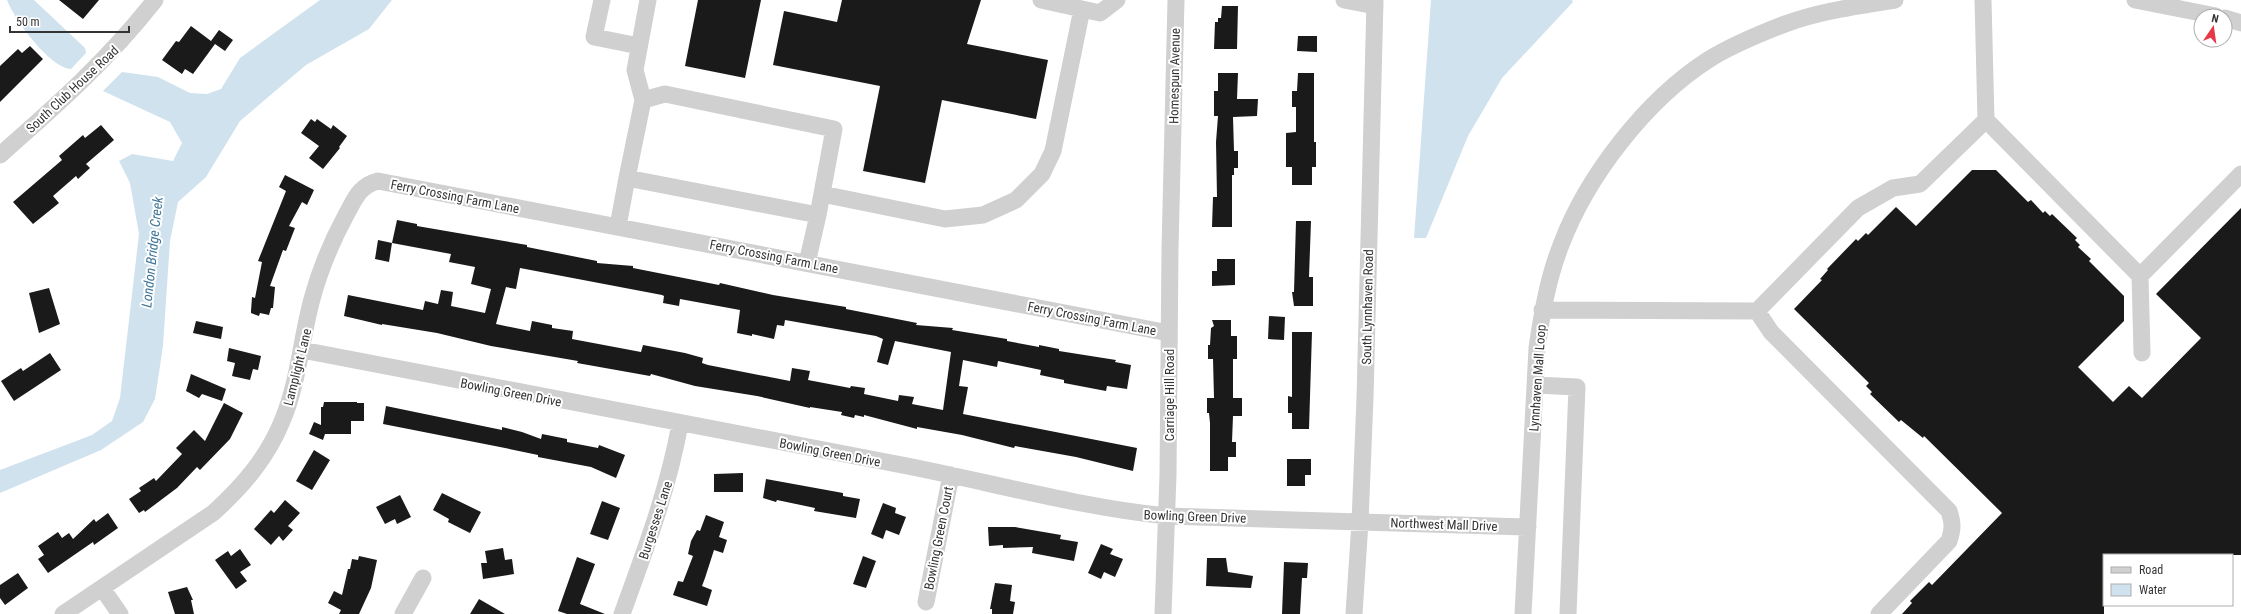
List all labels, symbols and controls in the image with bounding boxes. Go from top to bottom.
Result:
scale bar [10,8,129,34]
north arrow [2193,8,2233,48]
text: N [2210,12,2220,26]
text: 50 m [16,15,40,29]
street label: Homespun Avenue [1166,28,1183,124]
street label: South Club House Road [23,43,122,136]
street label: Ferry Crossing Farm Lane [389,177,520,216]
water label: London Bridge Creek [138,195,166,308]
street label: Ferry Crossing Farm Lane [708,237,839,276]
street label: South Lynnhaven Road [1359,249,1376,365]
street label: Ferry Crossing Farm Lane [1026,299,1157,338]
street label: Lynnhaven Mall Loop [1526,324,1549,432]
street label: Lamplight Lane [281,327,314,407]
street label: Carriage Hill Road [1162,349,1177,441]
street label: Bowling Green Drive [459,375,563,410]
street label: Bowling Green Drive [778,435,882,470]
street label: Burgesses Lane [636,479,675,561]
street label: Bowling Green Court [921,485,956,591]
street label: Bowling Green Drive [1143,507,1247,526]
street label: Northwest Mall Drive [1390,515,1498,534]
legend [2103,554,2233,606]
text: Road [2139,563,2163,577]
text: Water [2139,583,2167,597]

